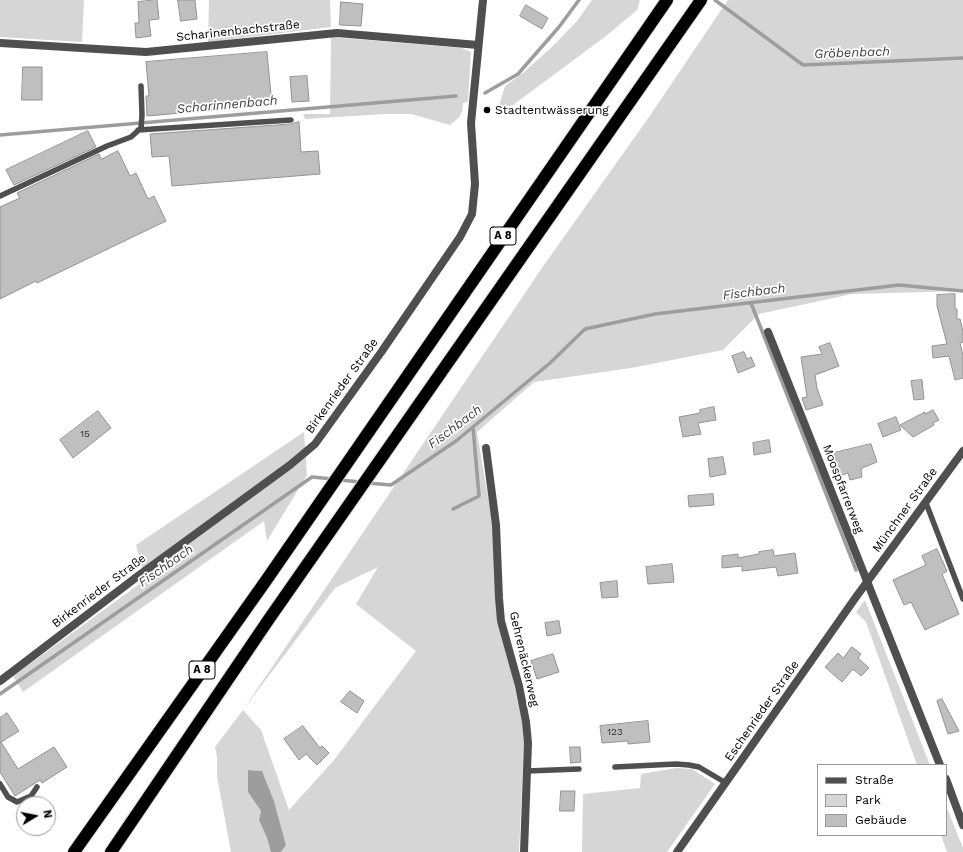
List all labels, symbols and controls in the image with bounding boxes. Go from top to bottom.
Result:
street label: Scharinenbachstraße [176,17,300,45]
water label: Gröbenbach [814,44,890,62]
water label: Scharinnenbach [176,93,278,117]
place label: Stadtentwässerung [495,103,609,117]
marker: Stadtentwässerung [482,105,492,115]
road number: A 8 [490,227,516,245]
water label: Fischbach [722,280,786,304]
street label: Birkenrieder Straße [303,336,381,436]
water label: Fischbach [425,402,485,452]
house number: 15 [80,428,90,440]
street label: Moospfarrerweg [819,443,867,535]
street label: Münchner Straße [869,465,941,555]
water label: Fischbach [136,542,196,590]
street label: Birkenrieder Straße [49,551,149,631]
street label: Gehrenäckerweg [506,610,542,708]
street label: Eschenrieder Straße [722,658,802,764]
road number: A 8 [189,661,215,679]
house number: 123 [607,726,623,738]
legend [817,764,947,836]
text: Straße [855,773,894,787]
text: Park [855,793,881,807]
north arrow [16,796,56,836]
text: N [40,809,54,819]
text: Gebäude [855,813,907,827]

